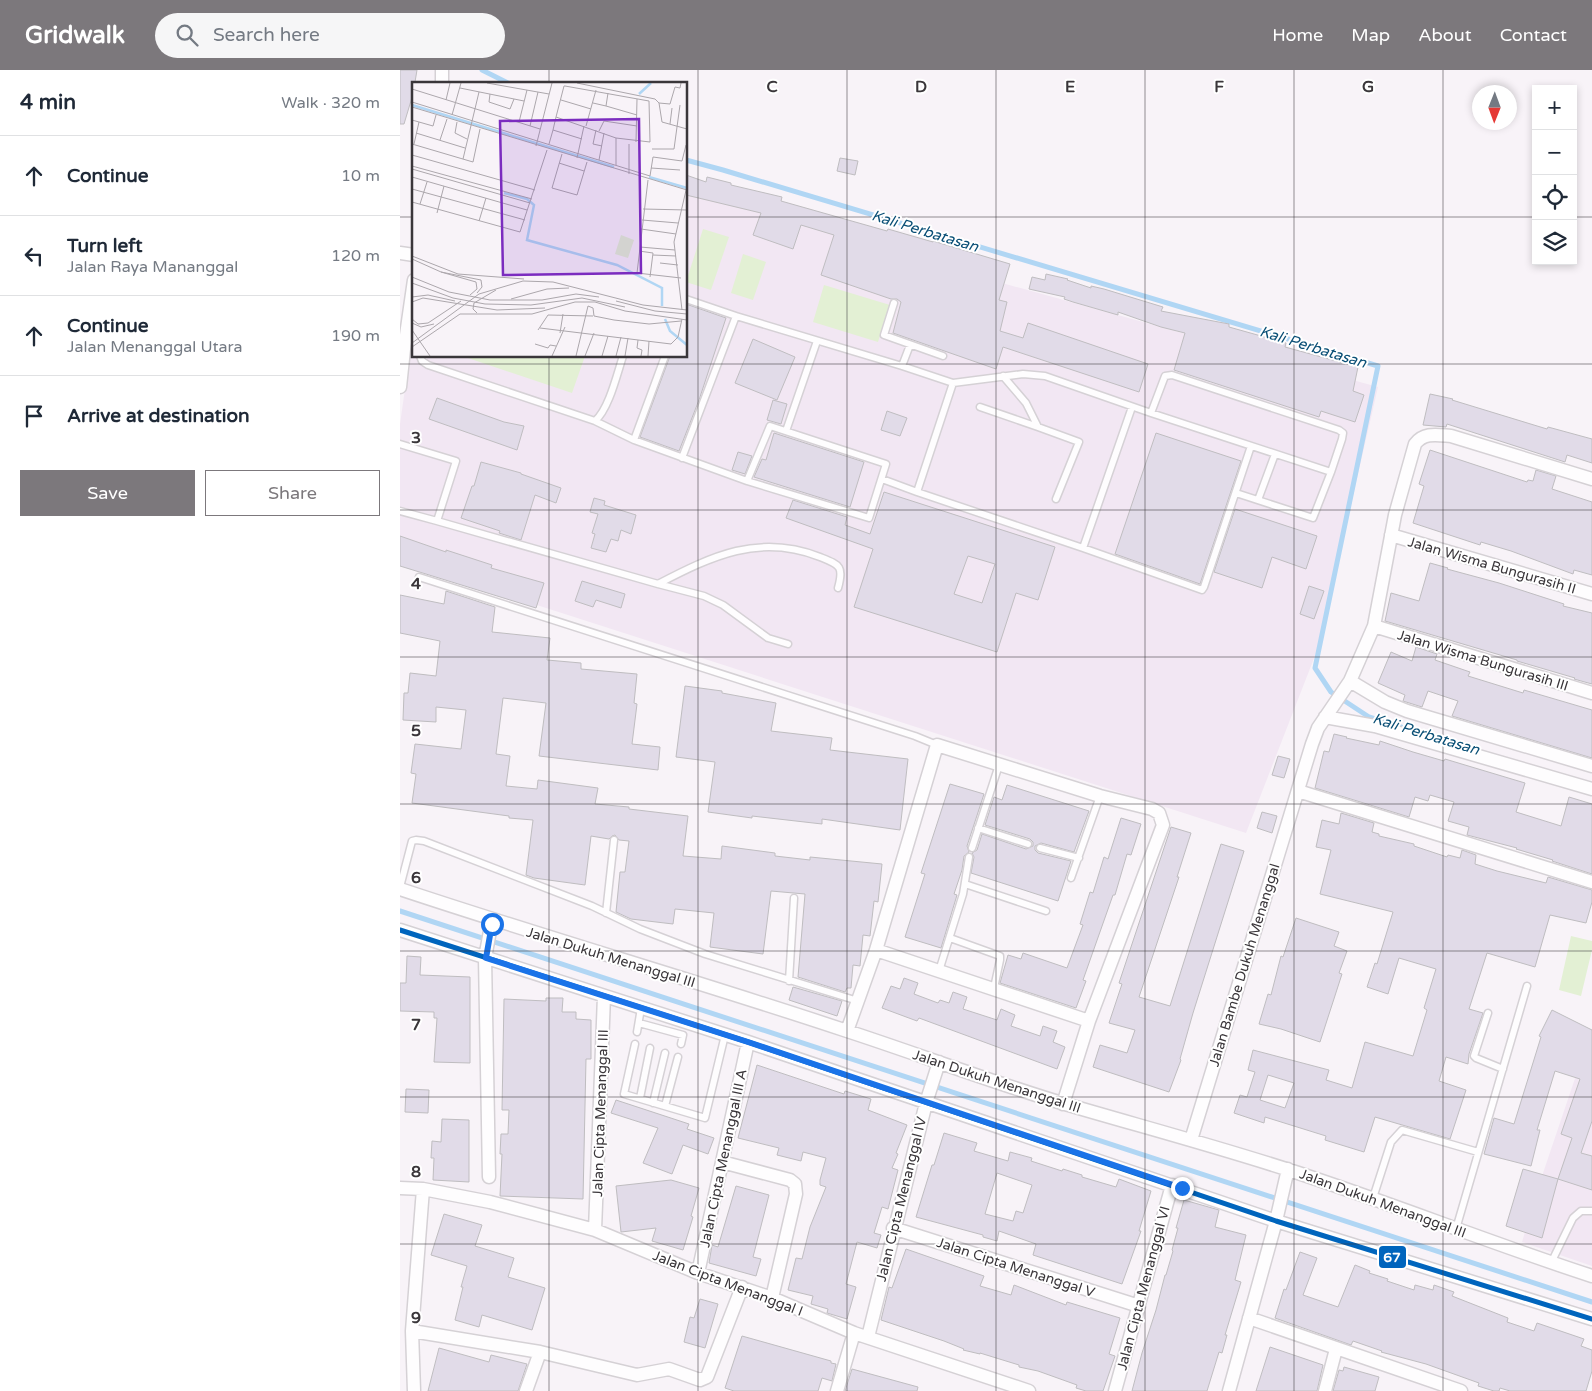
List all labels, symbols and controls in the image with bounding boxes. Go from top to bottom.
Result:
search box [155,13,505,58]
text: Gridwalk [25,21,125,50]
icon: search [173,21,201,49]
text: Search here [213,24,320,46]
text: Home [1272,24,1323,46]
text: Map [1351,24,1390,46]
text: About [1418,24,1472,46]
text: Contact [1500,24,1567,46]
text: C [766,77,778,97]
text: D [915,77,927,97]
text: E [1065,77,1075,97]
text: F [1214,77,1224,97]
text: G [1362,77,1374,97]
inset map [412,82,688,358]
north arrow [1472,85,1517,130]
map controls [1532,85,1577,265]
button: + [1532,85,1577,130]
text: 4 min [20,90,76,115]
text: Walk · 320 m [281,93,380,113]
button: − [1532,130,1577,175]
icon: ahead [20,162,48,190]
text: Continue [67,165,149,187]
text: 10 m [341,166,380,186]
button: locate [1532,175,1577,220]
water label: Kali Perbatasan [869,206,981,256]
button: layers [1532,220,1577,265]
text: Turn left [67,235,143,257]
icon: left [20,242,48,270]
text: 120 m [331,246,380,266]
text: Jalan Raya Mananggal [67,257,238,277]
text: Continue [67,315,149,337]
icon: ahead [20,322,48,350]
water label: Kali Perbatasan [1257,322,1369,372]
text: 190 m [331,326,380,346]
text: Jalan Menanggal Utara [67,337,243,357]
icon: arrive [20,402,48,430]
text: Arrive at destination [67,405,250,427]
text: 3 [411,428,421,448]
button: Save [20,470,195,516]
button: Share [205,470,380,516]
street label: Jalan Wisma Bungurasih II [1406,533,1578,598]
text: 4 [411,574,421,594]
street label: Jalan Wisma Bungurasih III [1395,626,1570,695]
water label: Kali Perbatasan [1370,709,1482,759]
text: 5 [411,721,421,741]
street label: Jalan Bambe Dukuh Menanggal [1205,862,1283,1069]
text: 6 [411,868,421,888]
route start [481,913,504,936]
street label: Jalan Dukuh Menanggal III [524,924,697,991]
text: 7 [411,1015,421,1035]
street label: Jalan Cipta Menanggal III [589,1029,612,1197]
street label: Jalan Dukuh Menanggal III [911,1046,1083,1117]
street label: Jalan Cipta Menanggal III A [696,1067,751,1249]
street label: Jalan Cipta Menanggal IV [873,1115,930,1283]
text: 8 [411,1162,421,1182]
street label: Jalan Dukuh Menanggal III [1297,1165,1468,1242]
route end [1171,1177,1194,1200]
street label: Jalan Cipta Menanggal VI [1113,1204,1174,1372]
street label: Jalan Cipta Menanggal V [935,1234,1097,1301]
line badge: 67 [1378,1245,1407,1269]
street label: Jalan Cipta Menanggal I [650,1247,805,1320]
text: 67 [1383,1249,1401,1266]
text: 9 [411,1308,421,1328]

